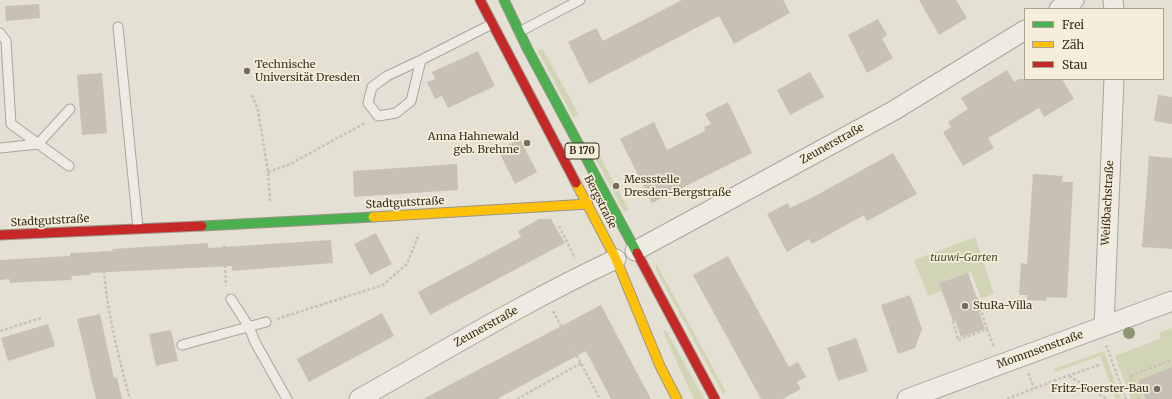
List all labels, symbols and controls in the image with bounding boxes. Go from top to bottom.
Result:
legend [1024,8,1164,80]
text: Frei [1062,17,1084,32]
text: Zäh [1062,37,1084,52]
text: Stau [1062,57,1088,72]
place label: Technische Universität Dresden [255,58,360,84]
marker: Technische Universität Dresden [242,66,252,76]
street label: Zeunerstraße [798,121,866,167]
place label: Anna Hahnewald geb. Brehme [428,130,519,156]
marker: Anna Hahnewald geb. Brehme [522,138,532,148]
road number: B 170 [565,143,599,159]
street label: Weißbachstraße [1099,160,1117,246]
street label: Bergstraße [581,173,619,231]
place label: Messstelle Dresden-Bergstraße [624,173,731,199]
marker: Messstelle Dresden-Bergstraße [611,181,621,191]
street label: Stadtgutstraße [365,194,445,212]
street label: Stadtgutstraße [10,212,90,230]
park label: tuuwi-Garten [930,251,998,265]
place label: StuRa-Villa [973,299,1032,313]
marker: StuRa-Villa [960,301,970,311]
street label: Zeunerstraße [452,304,520,350]
street label: Mommsenstraße [995,328,1085,372]
place label: Fritz-Foerster-Bau [1051,382,1149,396]
marker: Fritz-Foerster-Bau [1152,384,1162,394]

